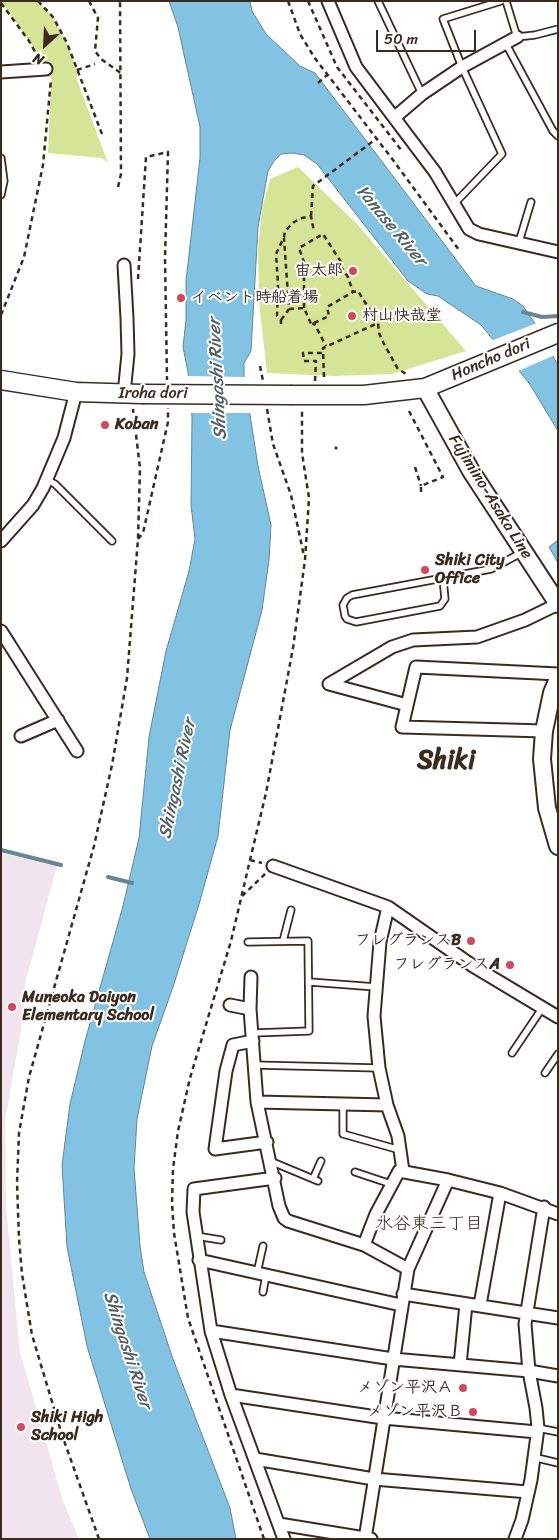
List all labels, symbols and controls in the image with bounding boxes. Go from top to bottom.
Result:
north arrow [20,20,70,70]
scale bar [379,20,479,52]
text: 50 m [384,26,418,52]
text: N [29,46,48,72]
water label: Yanase River [351,181,431,271]
place label: 宙太郎 [295,261,343,281]
marker: 宙太郎 [347,265,359,277]
place label: イベント時船着場 [191,288,319,308]
marker: イベント時船着場 [175,292,187,304]
place label: 村山快哉堂 [362,306,442,326]
marker: 村山快哉堂 [346,310,358,322]
water label: Shingashi River [204,318,232,440]
street label: Honcho dori [448,335,534,385]
street label: Iroha dori [118,384,188,404]
place label: Koban [115,415,158,435]
marker: Koban [99,419,111,431]
street label: Fujimino-Asaka Line [444,431,536,563]
place label: Shiki City Office [435,551,505,589]
marker: Shiki City Office [419,564,431,576]
water label: Shingashi River [155,717,201,841]
district label: Shiki [417,745,475,777]
place label: フレグランスB [355,931,461,951]
marker: フレグランスB [465,935,477,947]
place label: フレグランスA [394,955,500,975]
marker: フレグランスA [504,959,516,971]
place label: Muneoka Daiyon Elementary School [22,988,154,1026]
marker: Muneoka Daiyon Elementary School [6,1001,18,1013]
district label: 水谷東三丁目 [375,1213,483,1235]
water label: Shingashi River [98,1289,156,1411]
place label: メゾン平沢Ａ [357,1378,453,1398]
marker: メゾン平沢Ａ [457,1382,469,1394]
place label: メゾン平沢Ｂ [367,1402,463,1422]
marker: メゾン平沢Ｂ [467,1406,479,1418]
place label: Shiki High School [31,1408,103,1446]
marker: Shiki High School [15,1421,27,1433]

